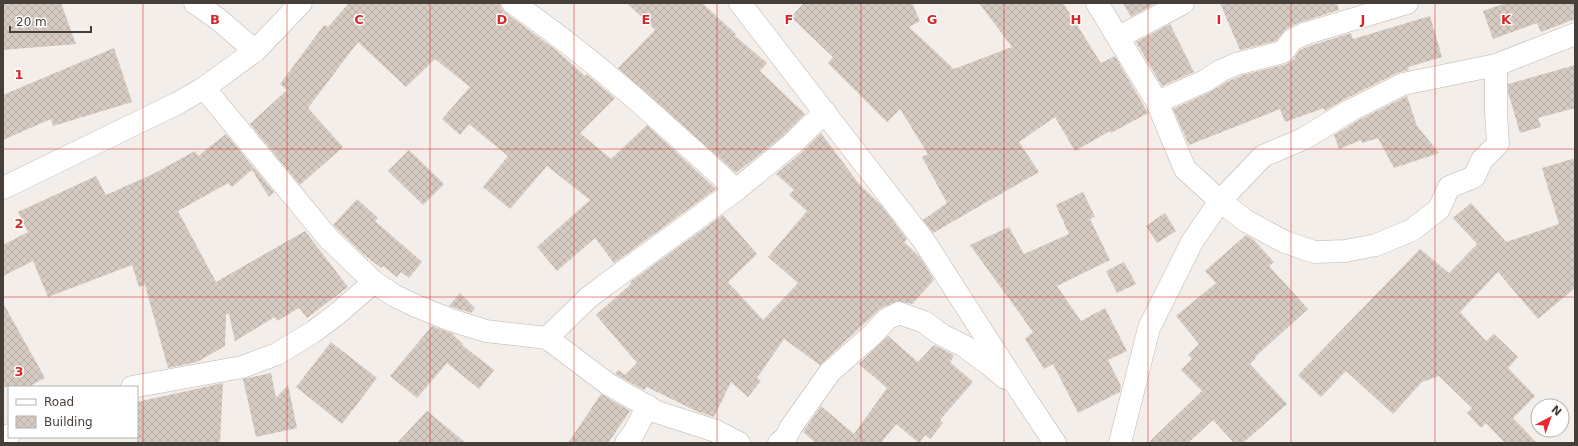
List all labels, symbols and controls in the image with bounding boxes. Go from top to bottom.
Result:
scale bar [10,8,91,34]
text: B [210,12,220,27]
text: C [354,12,364,27]
text: D [497,12,508,27]
text: E [642,12,650,27]
text: F [785,12,793,27]
text: G [927,12,937,27]
text: H [1071,12,1081,27]
text: I [1217,12,1221,27]
text: J [1360,12,1365,27]
text: K [1501,12,1512,27]
text: 20 m [16,15,47,29]
text: 1 [14,67,24,82]
text: 2 [14,216,24,231]
text: 3 [14,364,24,379]
legend [8,386,138,438]
text: Road [44,395,74,409]
north arrow [1530,398,1570,438]
text: N [1548,403,1564,419]
text: Building [44,415,93,429]

